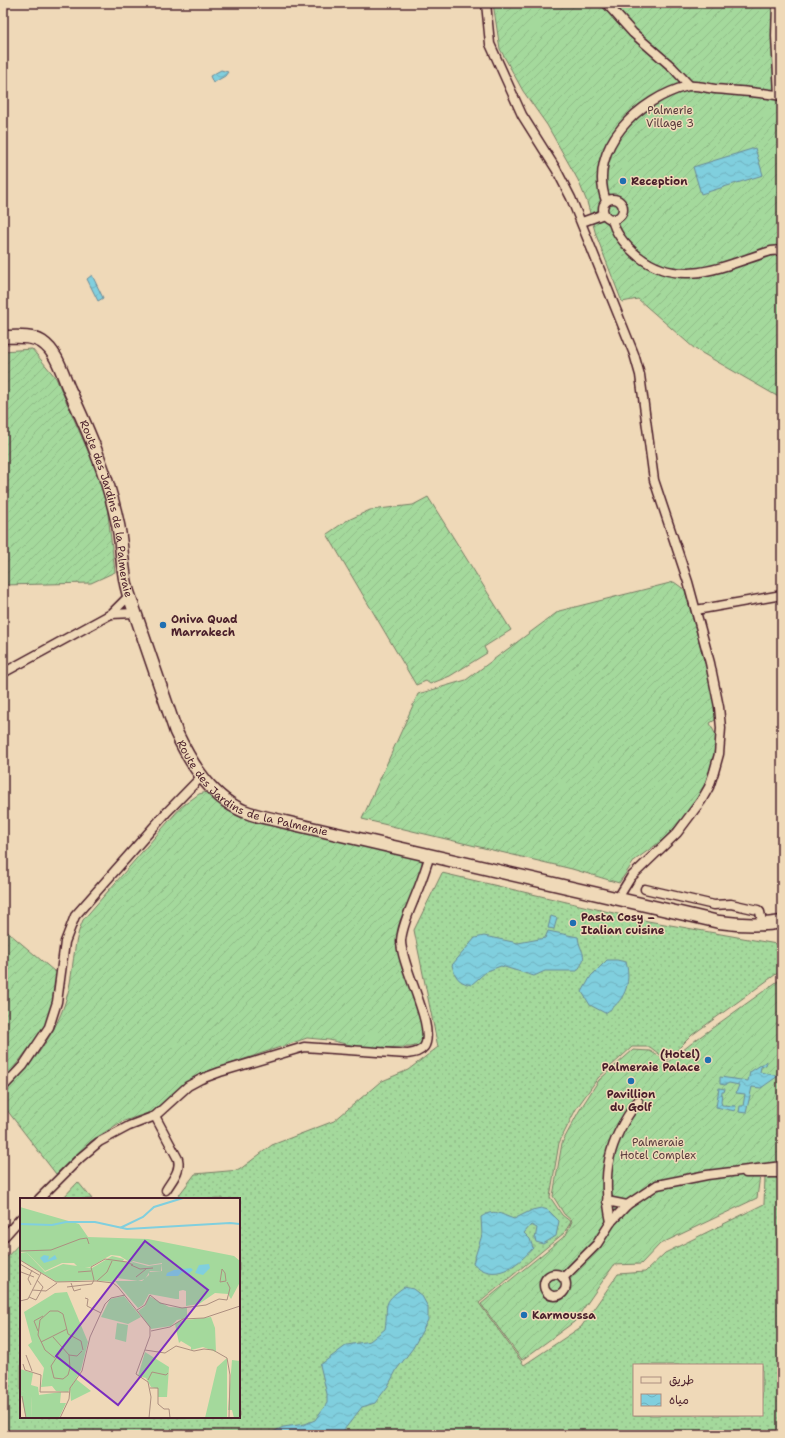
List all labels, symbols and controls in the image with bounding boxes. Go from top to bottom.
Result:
park label: Palmerie Village 3 [646,103,694,131]
place label: Reception [631,174,688,189]
marker: Reception [618,176,628,186]
street label: Route des Jardins de la Palmeraie [76,417,137,599]
place label: Oniva Quad Marrakech [171,612,238,640]
marker: Oniva Quad Marrakech [158,620,168,630]
street label: Route des Jardins de la Palmeraie [174,737,329,839]
place label: Pasta Cosy – Italian cuisine [581,910,665,938]
marker: Pasta Cosy – Italian cuisine [568,918,578,928]
place label: (Hotel) Palmeraie Palace [602,1047,700,1075]
marker: (Hotel) Palmeraie Palace [703,1055,713,1065]
marker: Pavillion du Golf [626,1076,636,1086]
place label: Pavillion du Golf [607,1087,656,1115]
park label: Palmeraie Hotel Complex [620,1135,696,1163]
inset map [20,1198,240,1418]
place label: Karmoussa [532,1308,596,1323]
marker: Karmoussa [519,1310,529,1320]
legend [633,1364,763,1416]
text: طريق [669,1372,694,1388]
text: مياه [669,1392,689,1408]

